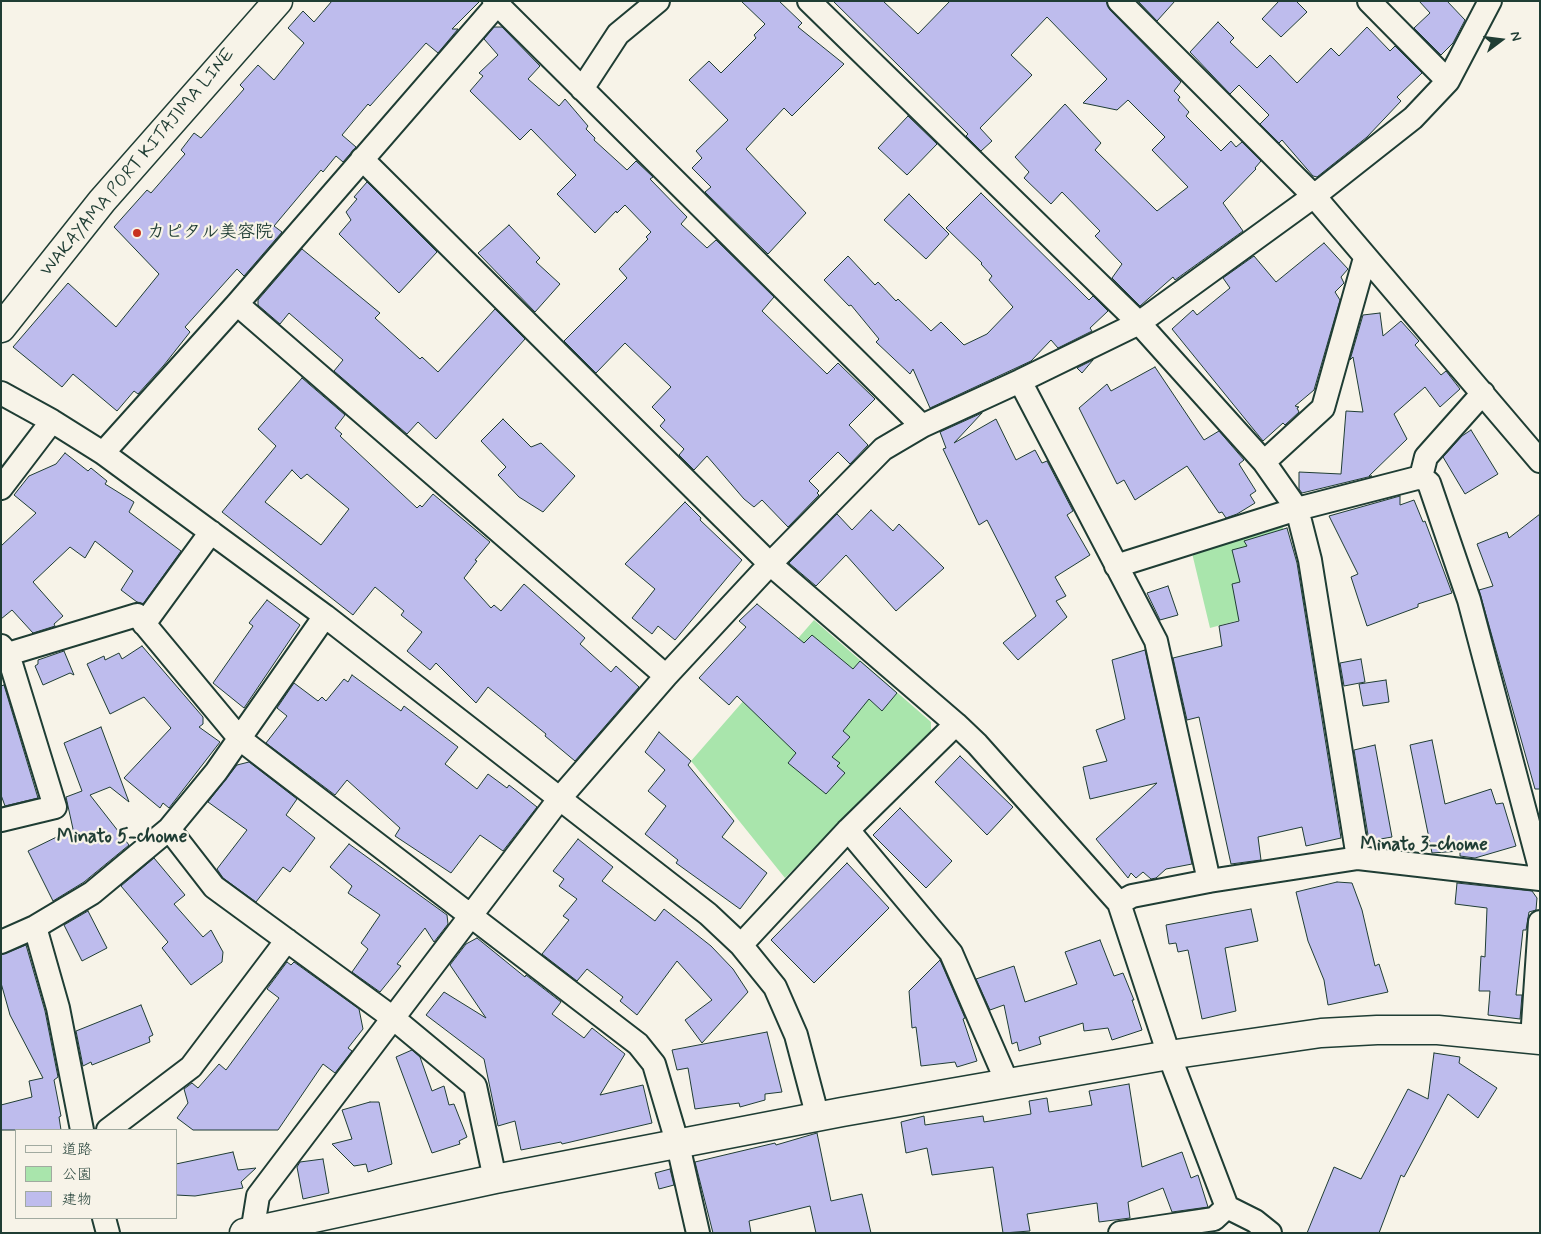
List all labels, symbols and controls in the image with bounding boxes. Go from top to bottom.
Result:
north arrow [1476,15,1526,65]
text: N [1506,29,1525,43]
street label: WAKAYAMA PORT KITAJIMA LINE [36,45,240,281]
place label: カピタル美容院 [147,222,273,244]
marker: カピタル美容院 [131,227,143,239]
district label: Minato 5-chome [57,827,187,849]
district label: Minato 3-chome [1360,835,1488,857]
legend [15,1129,178,1219]
text: 道路 [62,1140,92,1160]
text: 公園 [62,1165,92,1185]
text: 建物 [62,1190,92,1210]

